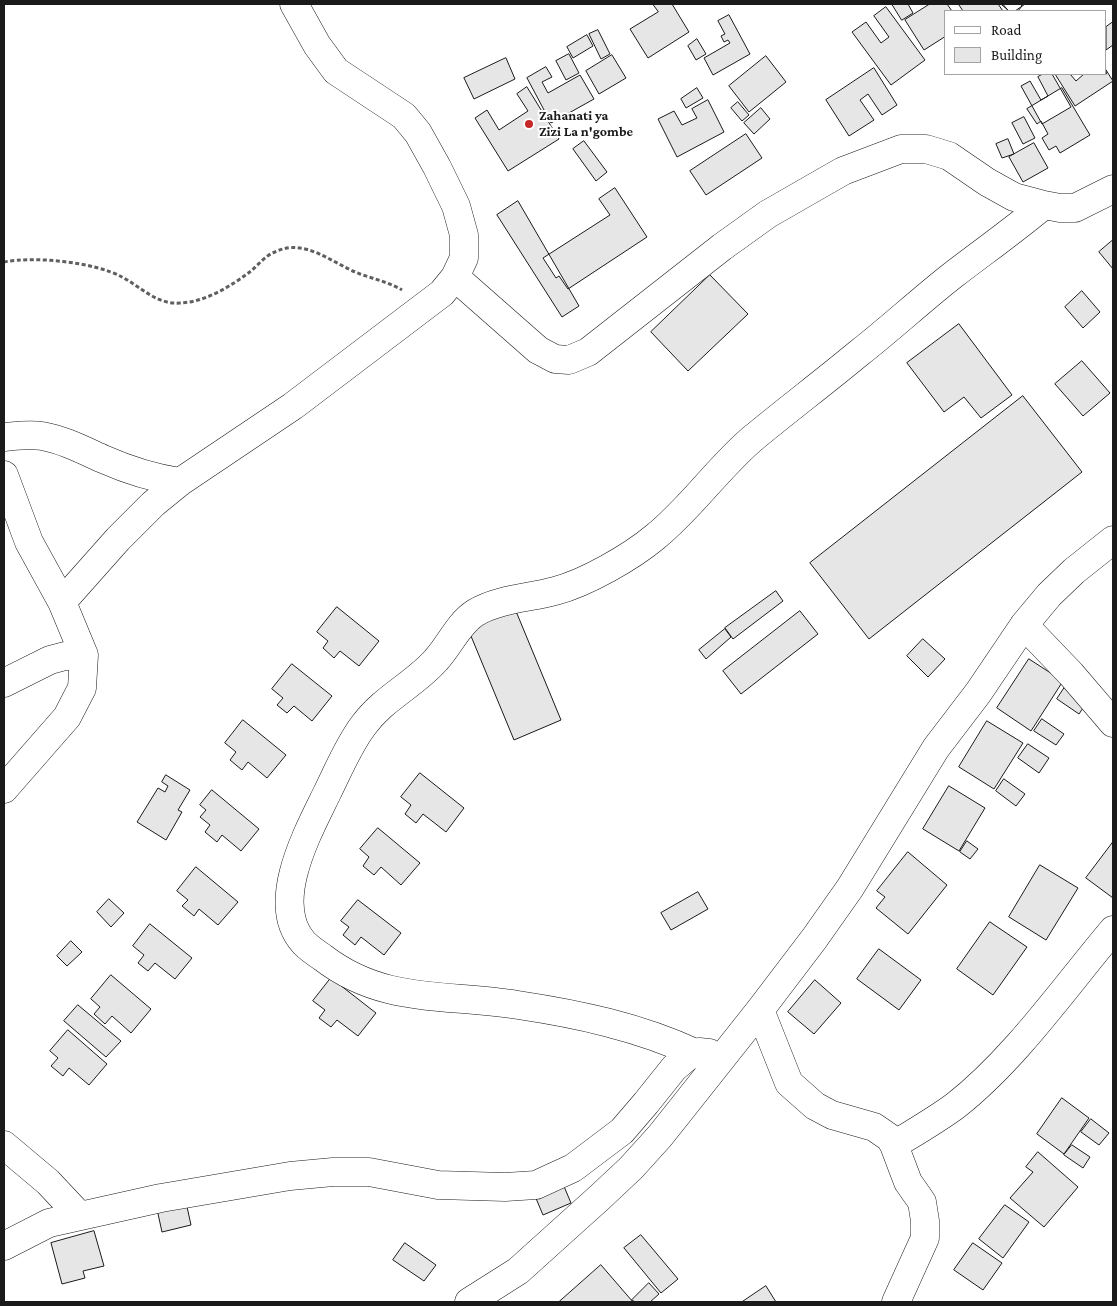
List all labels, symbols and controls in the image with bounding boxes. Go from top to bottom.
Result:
legend [944,10,1107,75]
text: Road [991,22,1021,38]
text: Building [991,47,1042,63]
place label: Zahanati ya Zizi La n'gombe [539,108,633,140]
marker: Zahanati ya Zizi La n'gombe [523,118,535,130]

